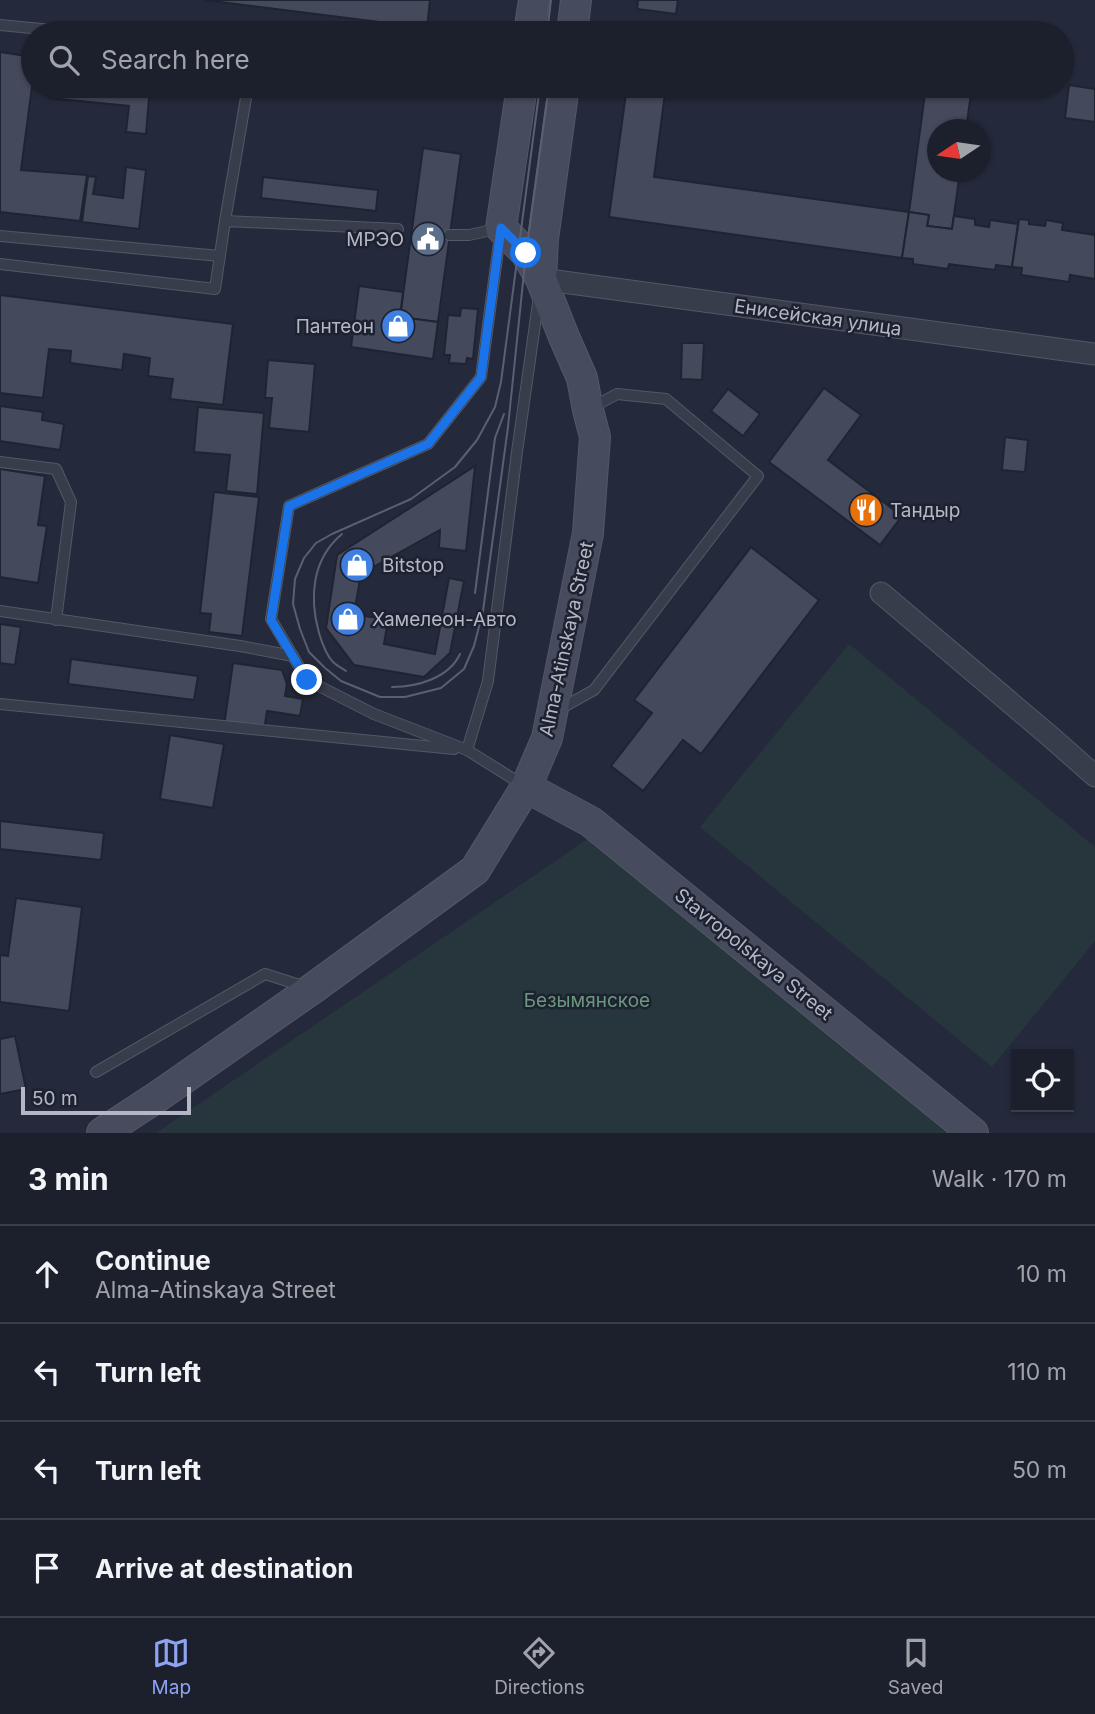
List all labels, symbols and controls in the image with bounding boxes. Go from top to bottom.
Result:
search box [21,21,1074,98]
icon: search [45,41,83,79]
text: Search here [101,44,250,75]
north arrow [927,119,990,182]
public building icon: МРЭО [409,220,447,258]
place label: МРЭО [346,228,404,251]
route start [510,237,541,268]
street label: Енисейская улица [733,294,903,341]
shop icon: Пантеон [379,307,417,345]
place label: Пантеон [296,315,374,338]
restaurant icon: Тандыр [847,491,885,529]
place label: Тандыр [890,499,960,522]
street label: Alma-Atinskaya Street [535,539,598,739]
shop icon: Bitstop [338,546,376,584]
place label: Bitstop [382,554,444,577]
shop icon: Хамелеон-Авто [329,600,367,638]
place label: Хамелеон-Авто [372,608,517,631]
route end [291,664,322,695]
street label: Stavropolskaya Street [670,884,837,1025]
park label: Безымянское [524,989,650,1012]
map controls [1011,1049,1074,1112]
button: locate [1011,1049,1074,1112]
scale bar [21,1084,191,1116]
text: 50 m [32,1087,78,1110]
text: 3 min [28,1161,109,1197]
text: Walk · 170 m [932,1165,1067,1193]
text: Continue [95,1245,211,1276]
icon: ahead [28,1255,66,1293]
text: 10 m [1017,1260,1067,1288]
text: Alma-Atinskaya Street [95,1276,336,1304]
icon: left [28,1353,66,1391]
text: Turn left [95,1357,201,1388]
text: 110 m [1007,1358,1067,1386]
icon: left [28,1451,66,1489]
text: Turn left [95,1455,201,1486]
text: 50 m [1012,1456,1067,1484]
icon: arrive [28,1549,66,1587]
text: Arrive at destination [95,1553,354,1584]
tab: Map [152,1634,191,1699]
tab: Directions [494,1634,585,1699]
tab: Saved [888,1634,943,1699]

